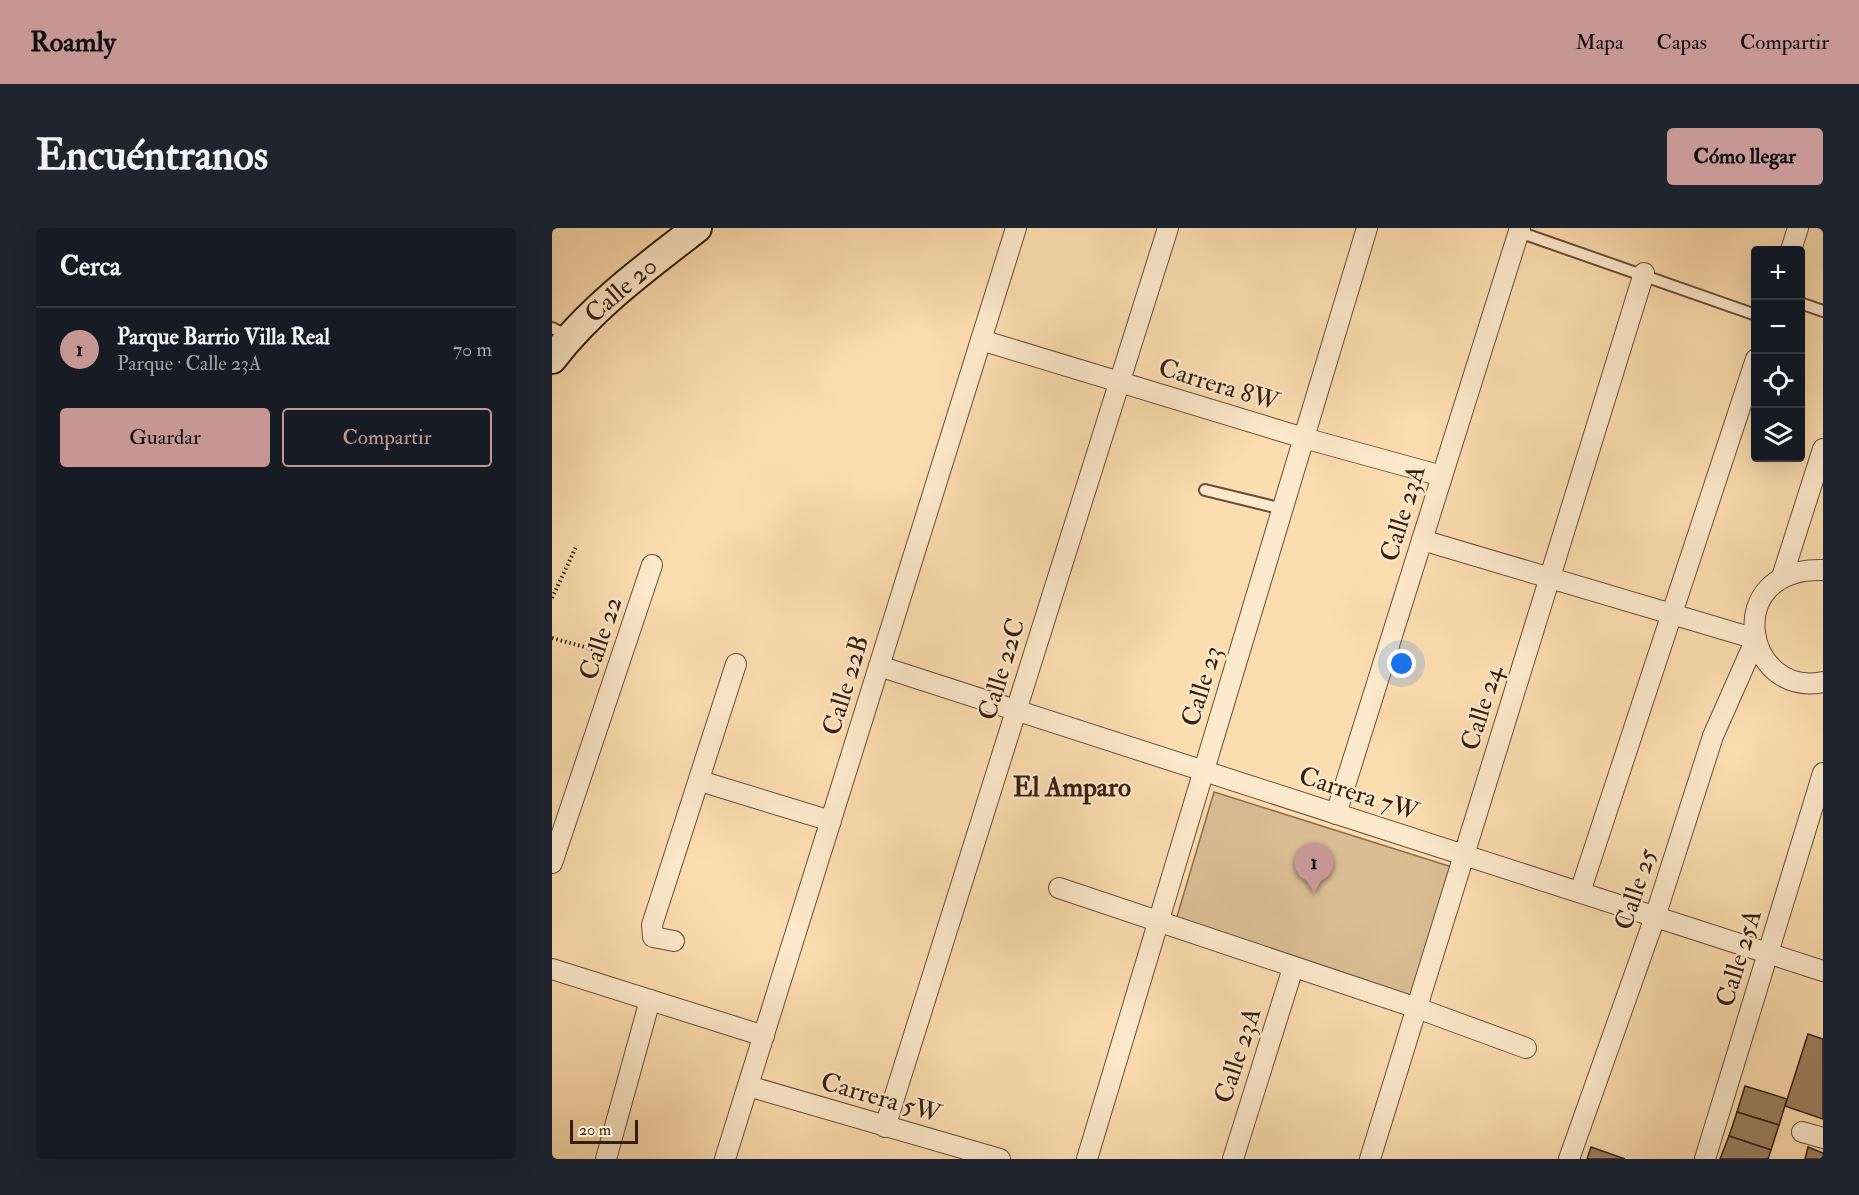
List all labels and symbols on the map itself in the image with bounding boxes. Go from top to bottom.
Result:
street label: Calle 20 [578,250,664,330]
street label: Carrera 8W [1155,351,1284,419]
street label: Calle 23A [1373,461,1433,565]
street label: Calle 22 [573,593,629,684]
street label: Calle 22C [971,615,1033,724]
street label: Calle 22B [816,632,876,739]
street label: Calle 23 [1175,642,1229,730]
your location [1387,649,1416,678]
street label: Calle 24 [1454,661,1510,754]
street label: Carrera 7W [1295,760,1424,829]
district label: El Amparo [1013,771,1131,805]
pin: 1 [1294,844,1334,893]
street label: Calle 25 [1608,844,1664,934]
street label: Calle 25A [1709,905,1769,1011]
street label: Calle 23A [1207,1003,1269,1107]
street label: Carrera 5W [817,1066,946,1131]
scale bar [570,1117,638,1144]

